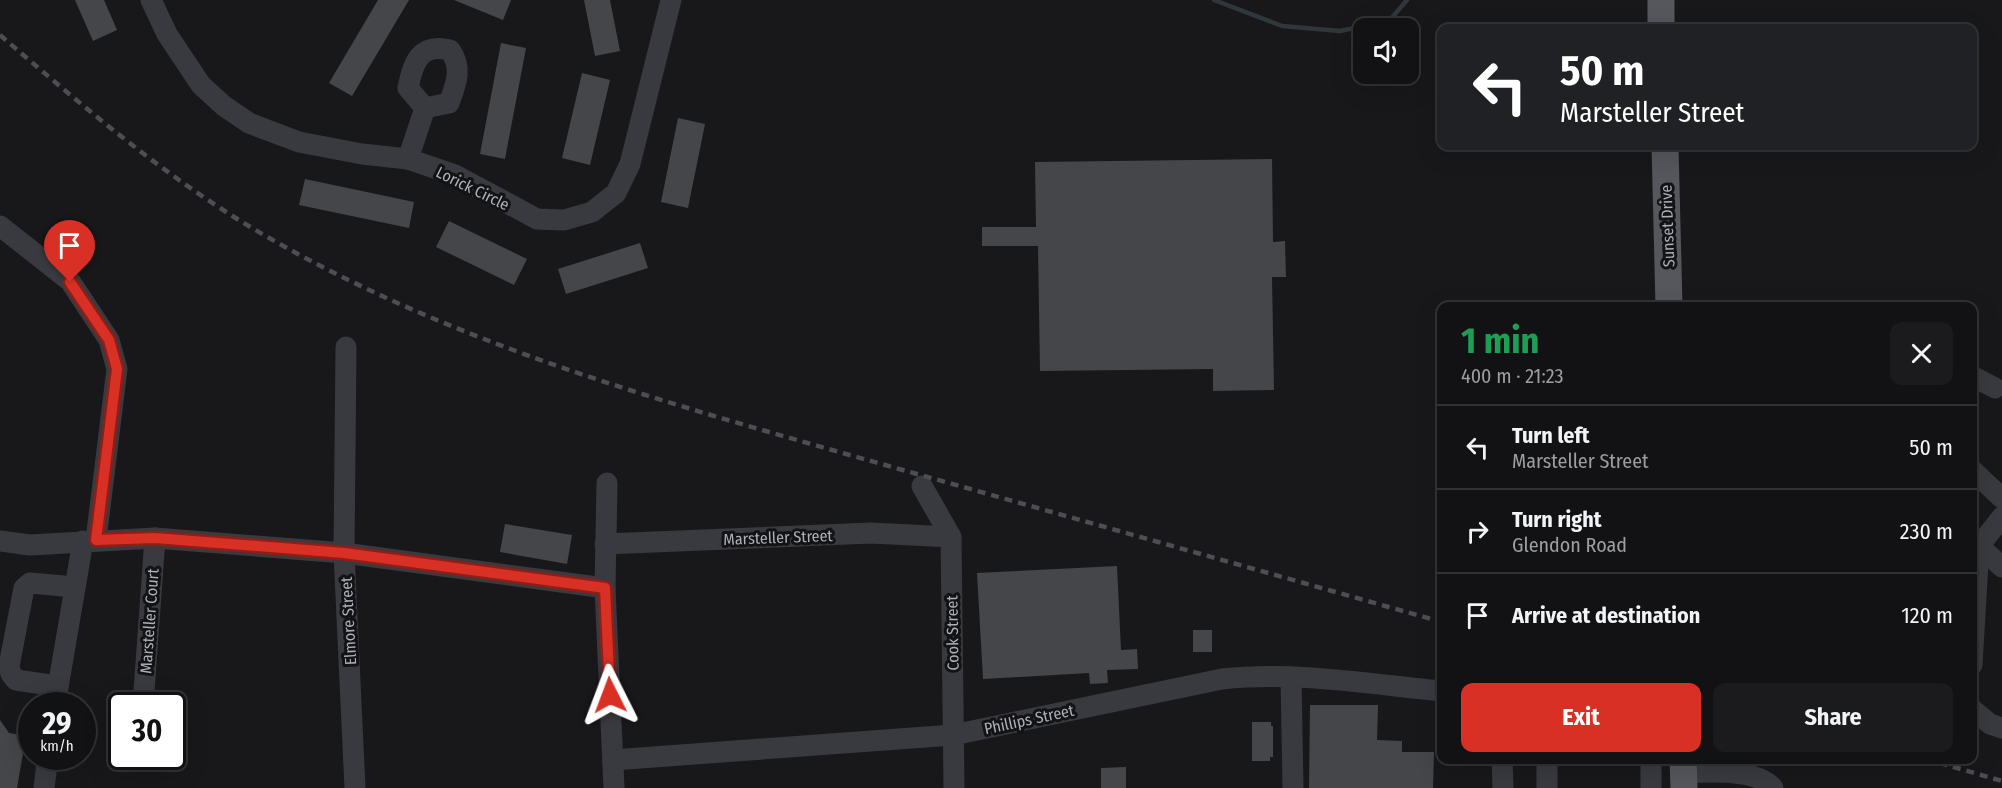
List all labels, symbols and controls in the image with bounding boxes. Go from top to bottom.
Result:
map controls [1353,18,1419,84]
button: sound [1353,18,1419,84]
text: 50 m [1560,46,1644,96]
icon: left [1461,48,1539,126]
text: Marsteller Street [1560,97,1744,129]
street label: Lorick Circle [433,163,513,214]
street label: Sunset Drive [1657,184,1678,267]
pin [44,220,95,282]
icon: arrive [53,229,86,262]
text: 1 min [1461,319,1539,363]
button: close [1890,322,1953,385]
text: 400 m · 21:23 [1461,364,1563,388]
text: Turn left [1512,422,1590,449]
icon: left [1461,431,1494,464]
text: 50 m [1909,434,1953,461]
text: Marsteller Street [1512,449,1649,473]
text: Turn right [1512,506,1601,533]
icon: right [1461,515,1494,548]
text: 230 m [1900,518,1953,545]
street label: Marsteller Street [723,526,834,549]
text: Glendon Road [1512,533,1627,557]
street label: Marsteller Court [136,567,163,674]
street label: Elmore Street [337,576,360,666]
street label: Cook Street [942,594,963,671]
icon: arrive [1461,599,1494,632]
text: Arrive at destination [1512,602,1700,629]
text: 120 m [1901,602,1953,629]
position arrow [578,663,642,727]
button: Exit [1461,683,1701,752]
button: Share [1713,683,1953,752]
speed limit sign: 30 [108,692,186,770]
street label: Phillips Street [982,701,1077,738]
text: 29 [42,706,72,742]
text: km/h [40,737,74,755]

